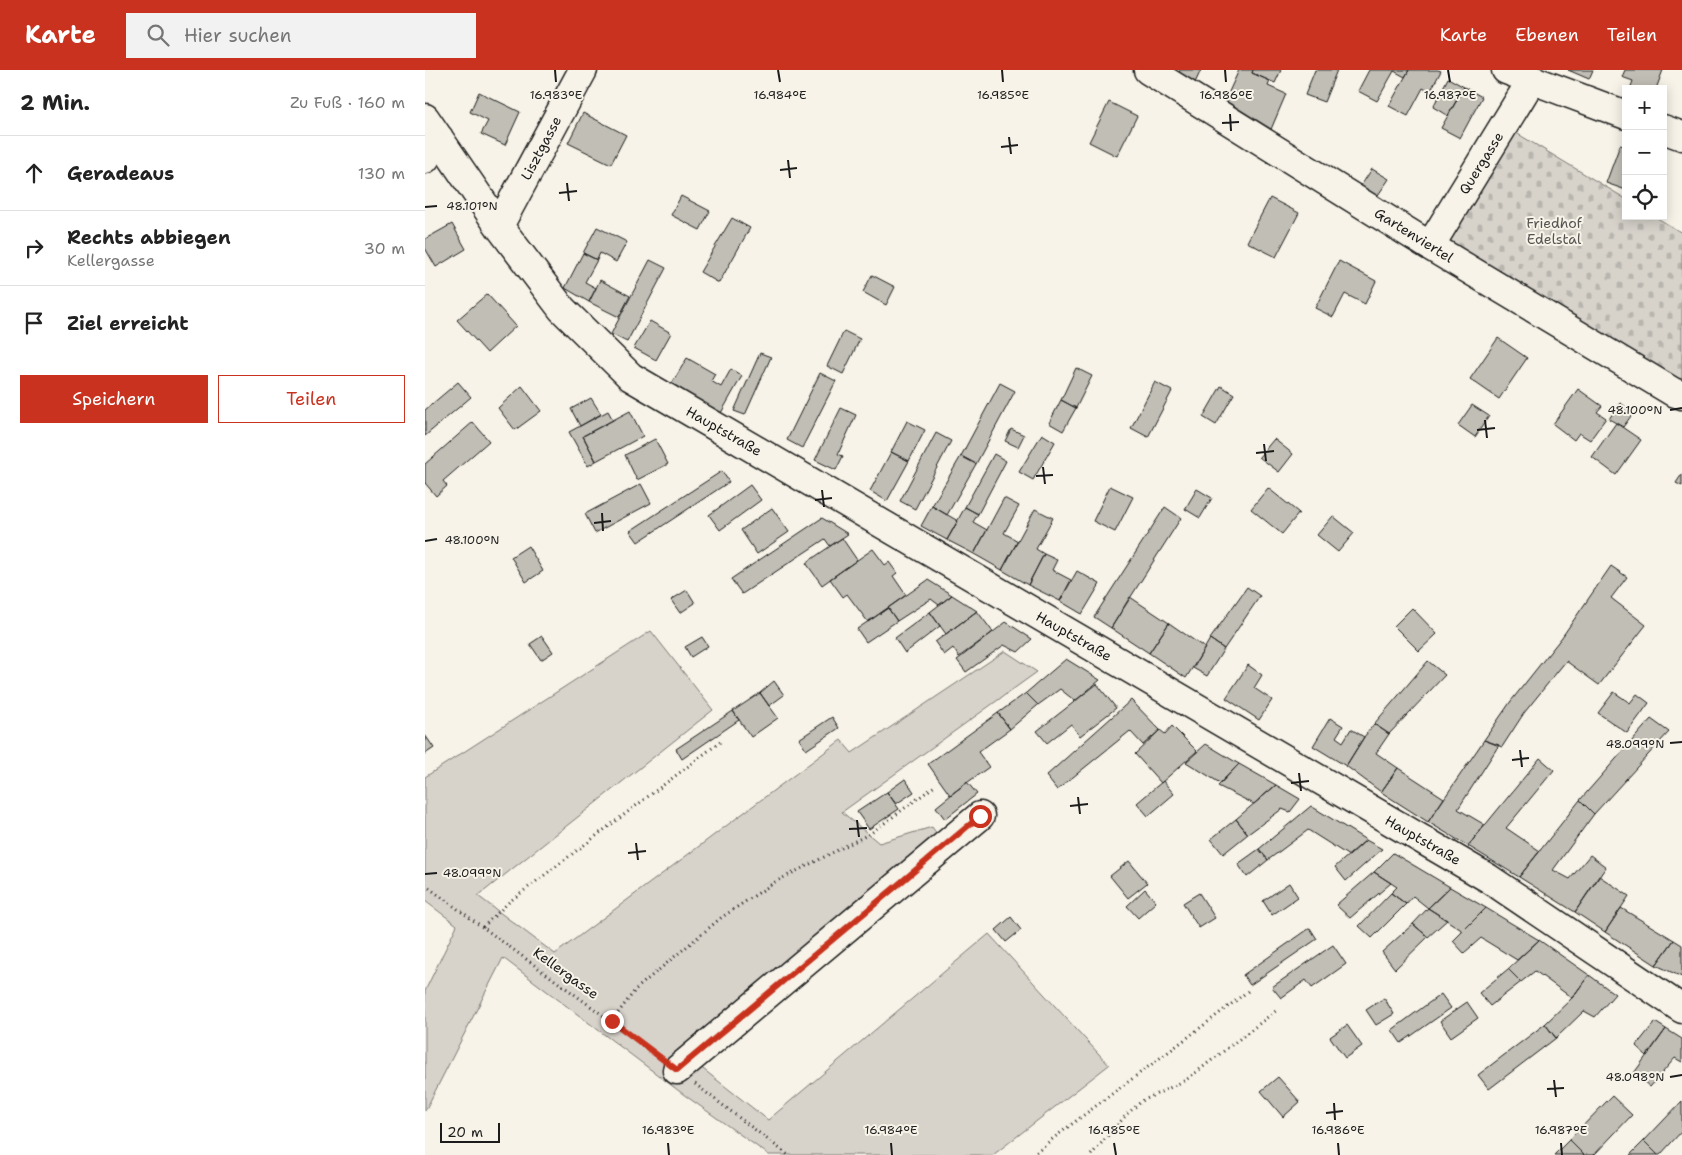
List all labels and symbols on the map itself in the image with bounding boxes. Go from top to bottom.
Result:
text: 16.983°E [530,87,582,103]
text: 16.984°E [754,87,806,103]
text: 16.985°E [977,87,1029,103]
text: 16.986°E [1199,87,1253,103]
text: 16.987°E [1424,87,1476,103]
street label: Lisztgasse [517,113,565,183]
street label: Quergasse [1455,128,1507,198]
text: 48.101°N [446,198,498,214]
street label: Gartenviertel [1371,204,1458,267]
park label: Friedhof Edelstal [1526,214,1583,248]
street label: Hauptstraße [683,402,765,460]
text: 48.100°N [1607,402,1663,418]
text: 48.100°N [444,532,500,548]
street label: Hauptstraße [1033,607,1115,665]
text: 48.099°N [1606,736,1664,752]
route start [969,805,992,828]
street label: Hauptstraße [1382,811,1464,869]
text: 48.099°N [443,865,501,881]
street label: Kellergasse [530,943,602,1003]
route end [601,1010,624,1033]
text: 48.098°N [1606,1069,1664,1085]
scale bar [440,1120,500,1143]
text: 16.983°E [642,1122,694,1138]
text: 16.984°E [865,1122,917,1138]
text: 16.985°E [1088,1122,1140,1138]
text: 16.986°E [1311,1122,1365,1138]
text: 16.987°E [1535,1122,1587,1138]

